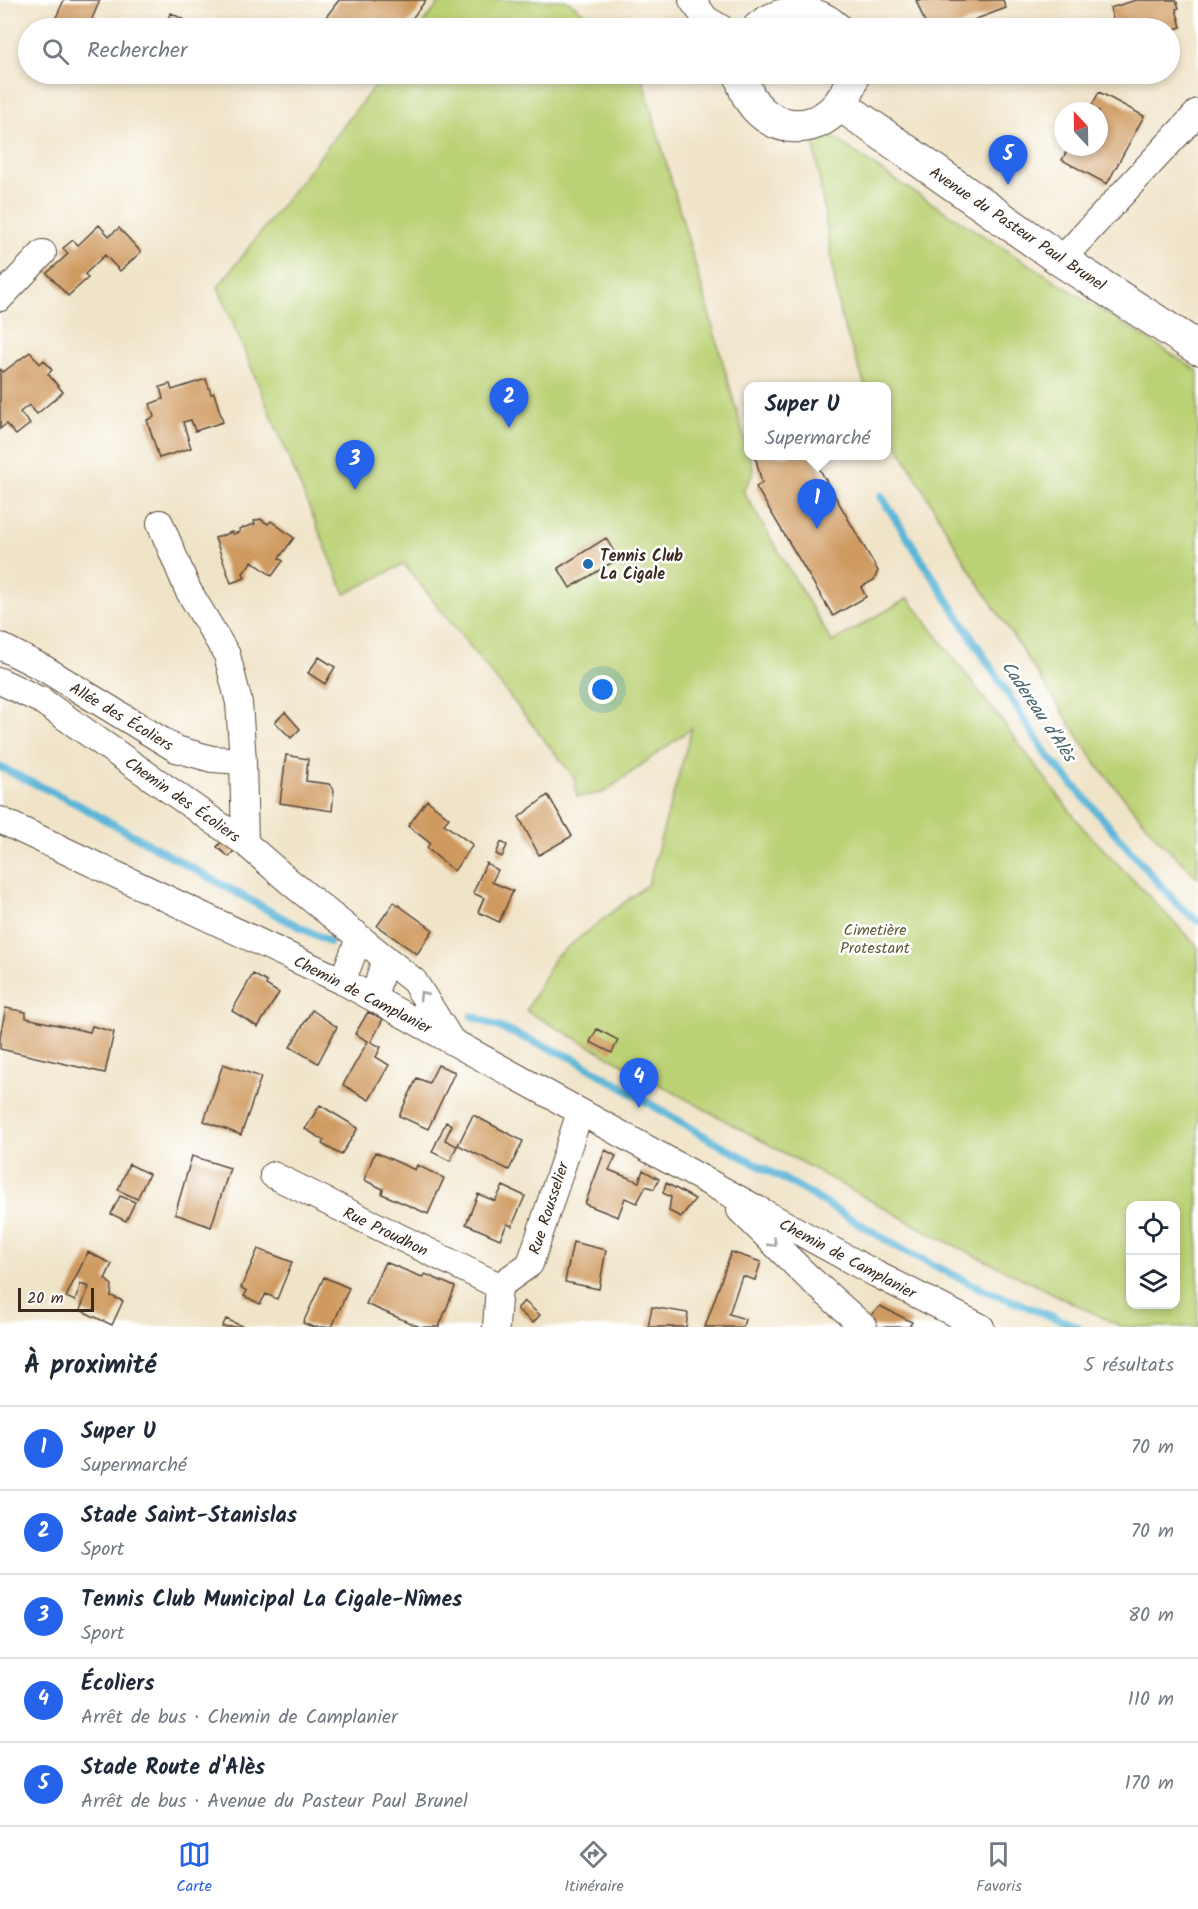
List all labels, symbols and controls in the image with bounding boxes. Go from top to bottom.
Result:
search box [18,18,1180,84]
text: Rechercher [87,34,187,69]
icon: search [39,35,72,68]
north arrow [1054,102,1108,156]
pin: 5 [988,136,1028,185]
street label: Avenue du Pasteur Paul Brunel [924,161,1111,298]
pin: 2 [490,378,528,428]
popup [744,382,891,460]
text: Super U [765,388,840,423]
text: Supermarché [765,423,870,455]
pin: 3 [336,440,374,490]
pin: 1 [798,480,836,529]
place label: Tennis Club La Cigale [600,544,683,587]
marker: Tennis Club La Cigale [581,557,595,571]
water label: Cadereau d'Alès [993,655,1084,770]
your location [588,675,617,704]
street label: Allée des Écoliers [64,676,178,758]
street label: Chemin des Écoliers [119,751,245,850]
park label: Cimetière Protestant [840,918,911,961]
street label: Chemin de Camplanier [289,950,437,1042]
one-way arrow [418,991,430,1001]
pin: 4 [620,1058,658,1108]
street label: Rue Rousselier [523,1157,577,1258]
street label: Rue Proudhon [339,1201,432,1264]
map controls [1126,1201,1180,1309]
button: locate [1126,1201,1180,1255]
street label: Chemin de Camplanier [774,1213,922,1307]
one-way arrow [766,1235,777,1246]
button: layers [1126,1255,1180,1309]
scale bar [18,1285,94,1312]
text: 20 m [27,1286,63,1311]
text: À proximité [24,1345,156,1387]
text: 5 résultats [1083,1350,1174,1382]
text: Super U [81,1415,156,1450]
text: 1 [40,1432,47,1464]
text: 70 m [1131,1432,1174,1464]
text: Supermarché [81,1450,187,1482]
text: Stade Saint-Stanislas [81,1499,297,1534]
text: 2 [38,1516,49,1548]
text: 70 m [1131,1516,1174,1548]
text: Sport [81,1534,125,1566]
text: Tennis Club Municipal La Cigale-Nîmes [81,1583,462,1618]
text: 3 [38,1600,49,1632]
text: 80 m [1128,1600,1174,1632]
text: Sport [81,1618,125,1650]
text: Écoliers [81,1667,154,1702]
text: 4 [38,1684,49,1716]
text: 110 m [1128,1684,1174,1716]
text: Arrêt de bus · Chemin de Camplanier [81,1702,398,1734]
text: Stade Route d'Alès [81,1751,265,1786]
text: 5 [38,1768,49,1800]
text: 170 m [1125,1768,1174,1800]
text: Arrêt de bus · Avenue du Pasteur Paul Brunel [81,1786,468,1818]
tab: Carte [176,1838,212,1899]
tab: Itinéraire [564,1838,624,1899]
tab: Favoris [976,1838,1022,1899]

